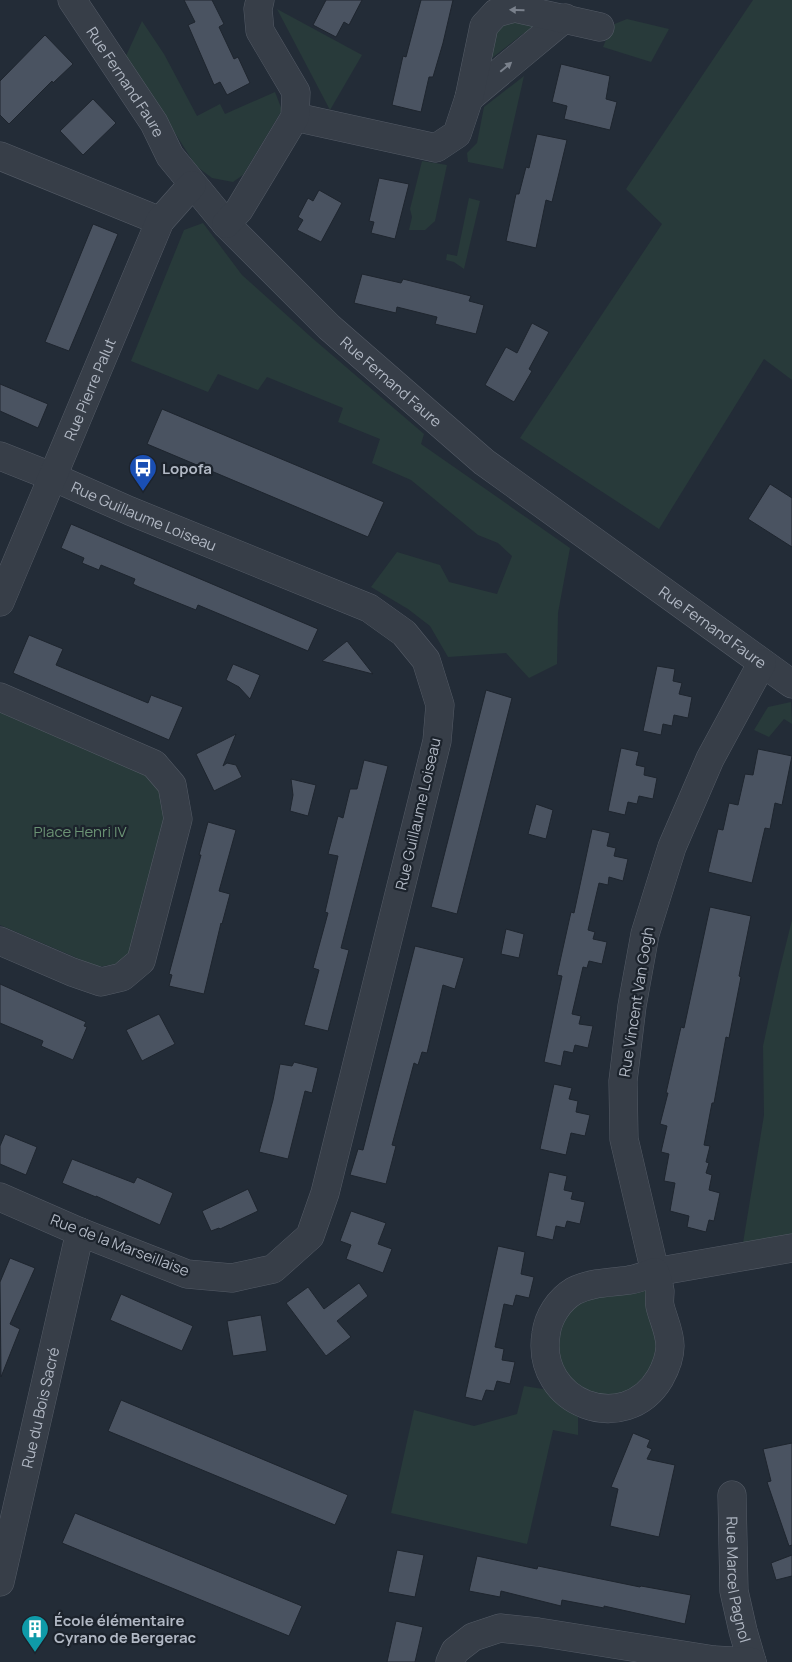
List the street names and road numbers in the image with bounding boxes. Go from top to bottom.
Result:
street label: Rue Fernand Faure [82,22,170,141]
street label: Rue Fernand Faure [336,331,447,432]
street label: Rue Pierre Palut [59,334,120,444]
street label: Rue Guillaume Loiseau [68,476,220,556]
street label: Rue Fernand Faure [655,581,771,673]
street label: Rue Guillaume Loiseau [390,736,446,892]
street label: Rue Vincent Van Gogh [614,925,658,1079]
street label: Rue de la Marseillaise [47,1209,193,1281]
street label: Rue du Bois Sacré [16,1345,64,1470]
street label: Rue Marcel Pagnol [722,1516,756,1645]

